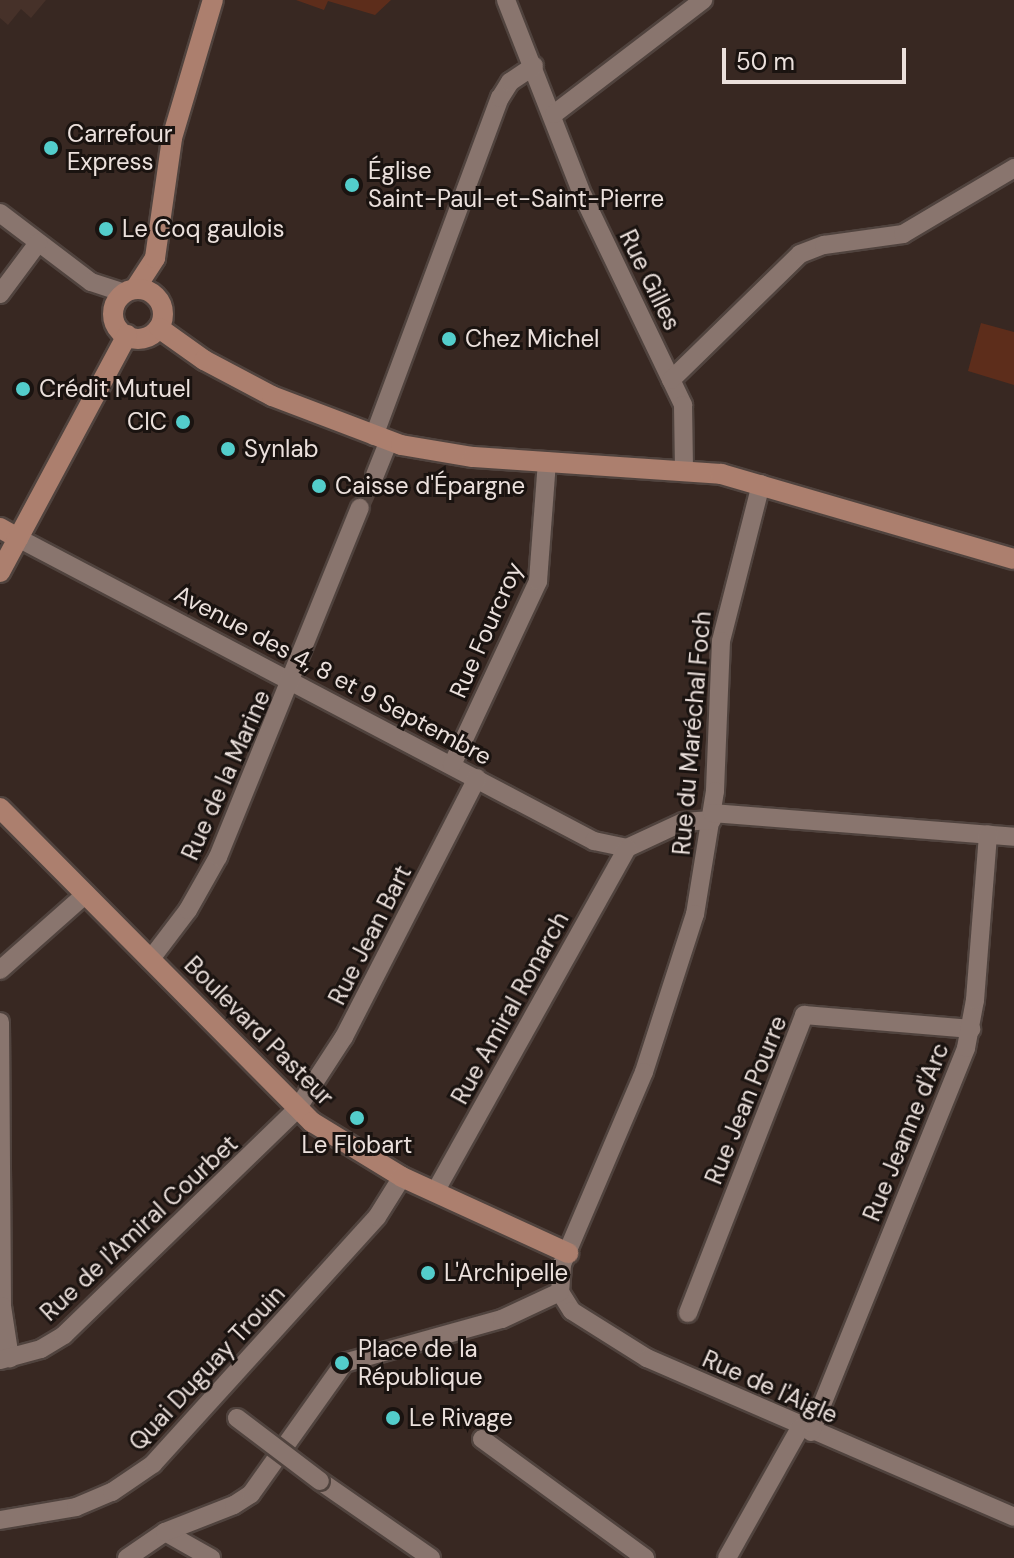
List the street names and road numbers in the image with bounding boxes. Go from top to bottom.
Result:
street label: Rue Gilles [613,225,687,335]
street label: Rue Fourcroy [443,558,529,702]
street label: Avenue des 4, 8 et 9 Septembre [169,579,497,771]
street label: Rue du Maréchal Foch [667,610,717,856]
street label: Rue de la Marine [176,685,276,865]
street label: Rue Jean Bart [323,860,417,1010]
street label: Rue Amiral Ronarch [445,907,575,1109]
street label: Boulevard Pasteur [178,950,340,1112]
street label: Rue Jean Pourre [699,1012,793,1188]
street label: Rue Jeanne d'Arc [857,1039,955,1225]
street label: Rue de l'Amiral Courbet [34,1129,244,1327]
street label: Quai Duguay Trouin [123,1279,291,1457]
street label: Rue de l'Aigle [698,1344,842,1430]

